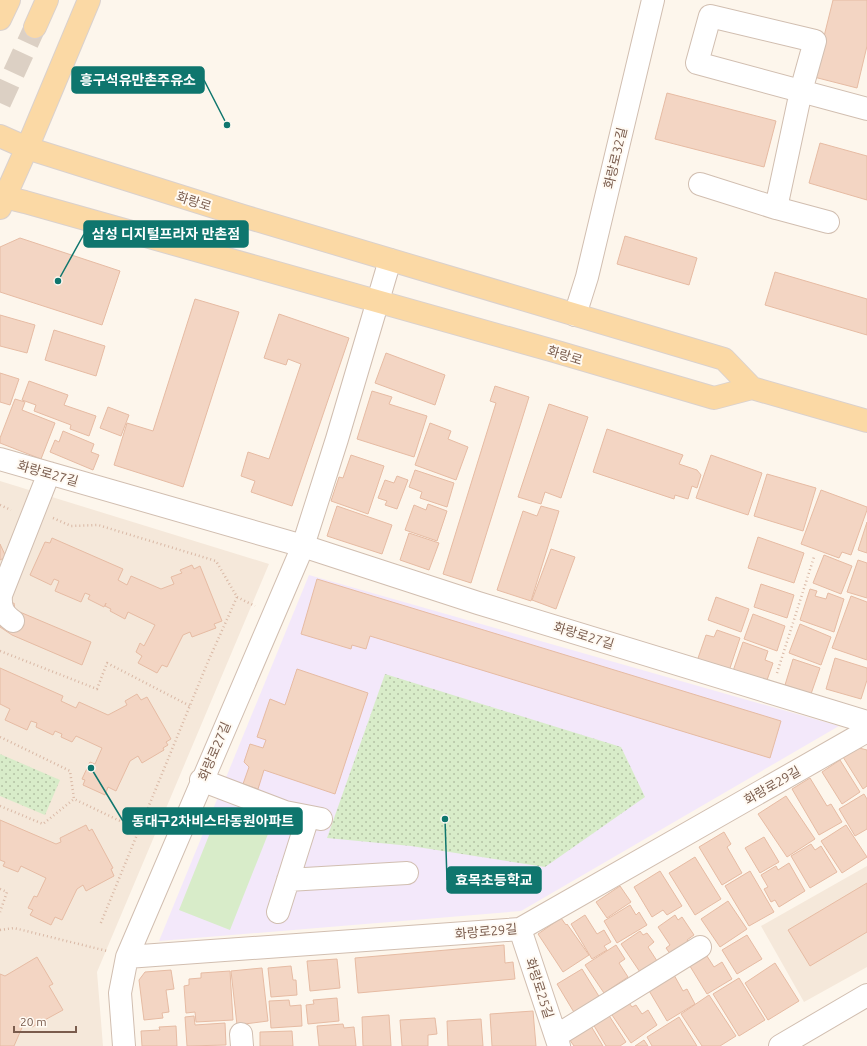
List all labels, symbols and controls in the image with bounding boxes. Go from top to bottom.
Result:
callout: 흥구석유만촌주유소 [72,67,204,93]
text: 흥구석유만촌주유소 [80,72,196,88]
street label: 화랑로32길 [601,126,629,190]
street label: 화랑로 [175,189,213,213]
callout: 삼성 디지털프라자 만촌점 [84,221,248,247]
text: 삼성 디지털프라자 만촌점 [92,226,240,242]
street label: 화랑로 [546,343,584,367]
street label: 화랑로27길 [16,458,80,488]
street label: 화랑로27길 [552,619,616,651]
street label: 화랑로27길 [195,719,233,783]
street label: 화랑로29길 [741,763,803,807]
callout: 동대구2차비스타동원아파트 [123,808,302,834]
text: 동대구2차비스타동원아파트 [132,813,294,829]
callout: 효목초등학교 [447,867,541,893]
text: 효목초등학교 [455,872,533,888]
street label: 화랑로29길 [454,921,518,941]
street label: 화랑로25길 [524,956,556,1020]
scale bar [14,1008,76,1034]
text: 20 m [20,1015,47,1028]

